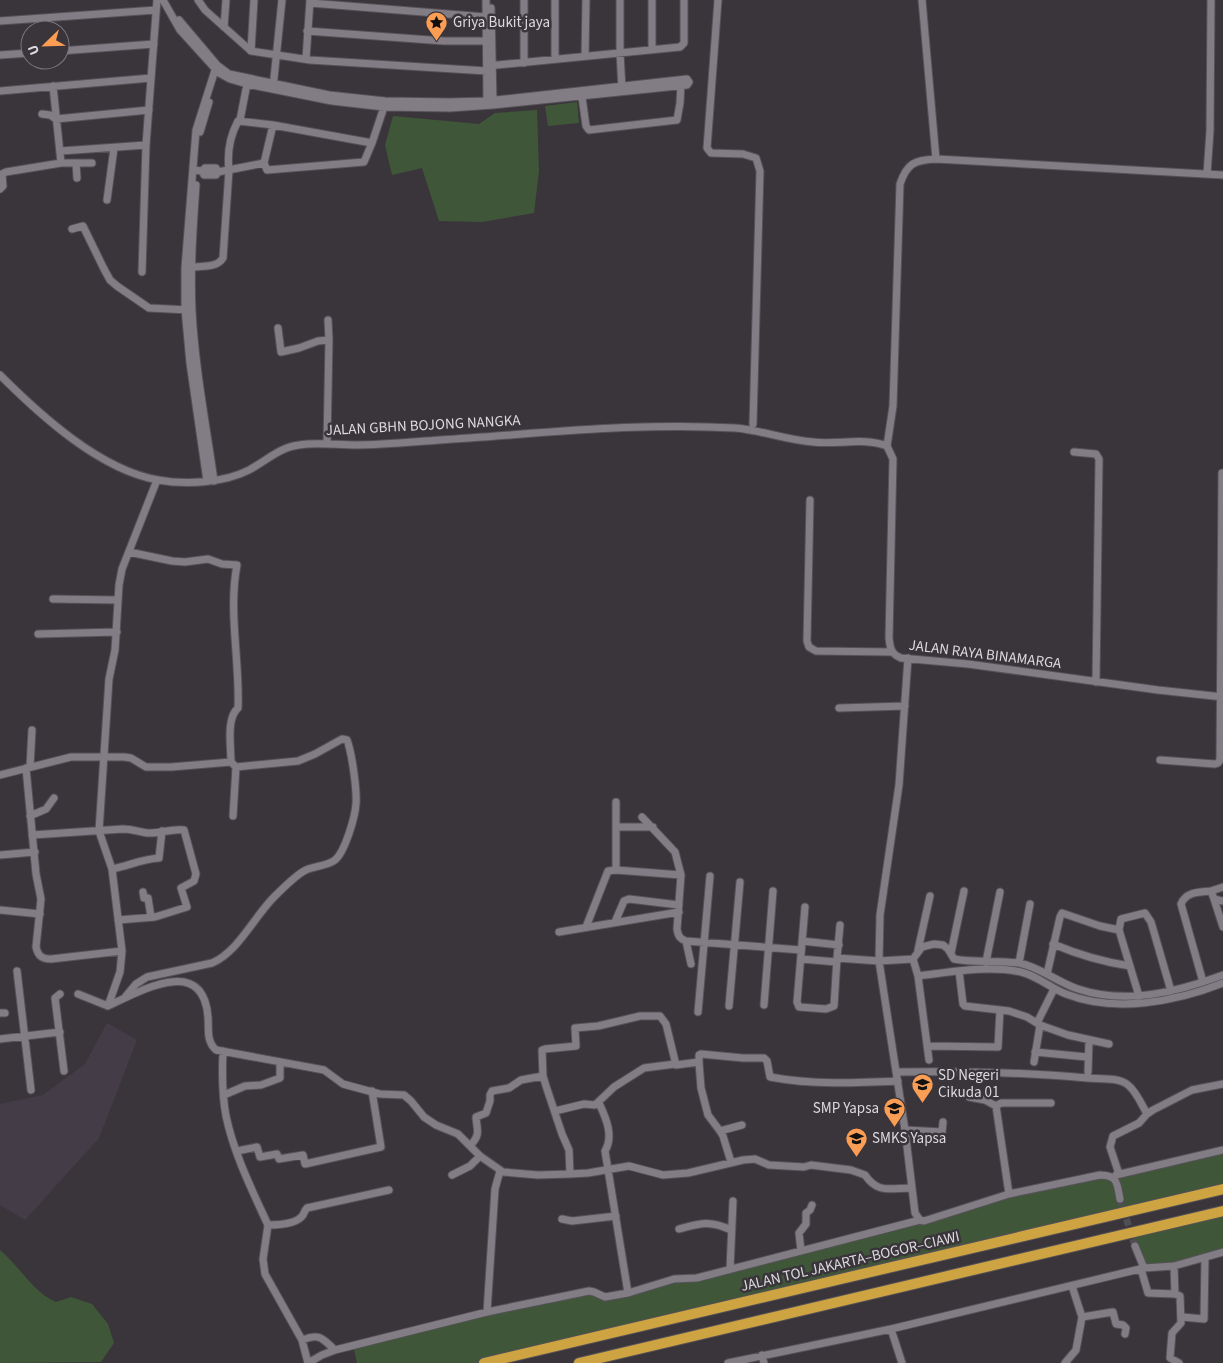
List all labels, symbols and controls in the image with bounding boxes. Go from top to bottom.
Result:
place icon: Griya Bukit jaya [425,10,449,41]
place label: Griya Bukit jaya [453,12,550,33]
north arrow [20,20,70,70]
text: U [23,41,45,58]
street label: JALAN GBHN BOJONG NANGKA [325,410,522,441]
street label: JALAN RAYA BINAMARGA [907,635,1063,674]
place label: SD Negeri Cikuda 01 [938,1065,999,1103]
school or university icon: SD Negeri Cikuda 01 [910,1072,934,1103]
school or university icon: SMP Yapsa [883,1096,907,1127]
place label: SMP Yapsa [813,1098,879,1119]
school or university icon: SMKS Yapsa [844,1126,868,1157]
place label: SMKS Yapsa [872,1128,946,1149]
street label: JALAN TOL JAKARTA–BOGOR–CIAWI [739,1226,962,1297]

